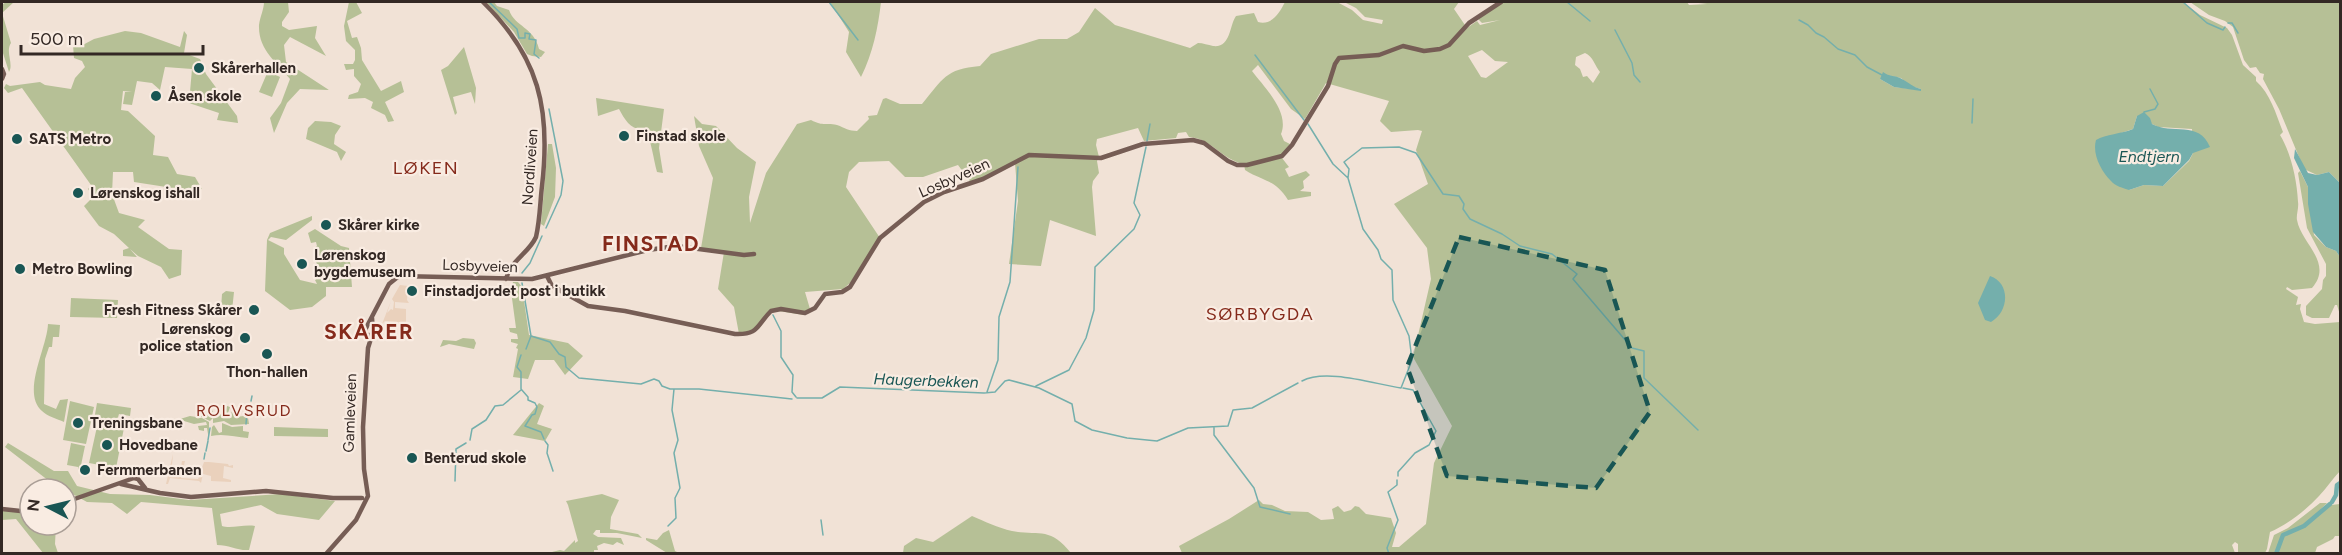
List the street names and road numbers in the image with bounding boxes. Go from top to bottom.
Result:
street label: Nordliveien [518,128,542,206]
street label: Losbyveien [916,154,992,202]
street label: Losbyveien [442,256,518,276]
street label: Gamleveien [340,373,360,453]

